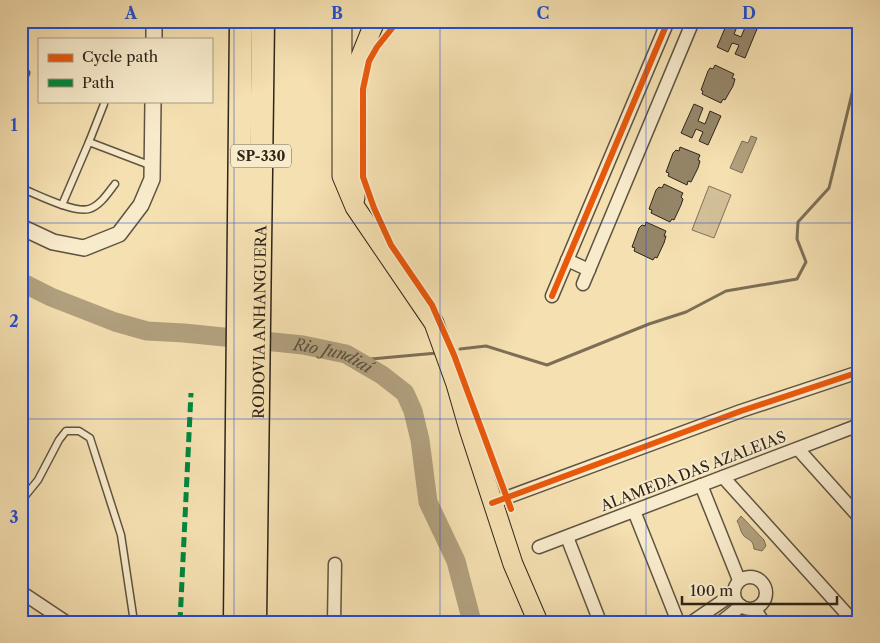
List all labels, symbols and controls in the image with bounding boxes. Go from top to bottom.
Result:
text: A [124,3,138,23]
text: B [331,3,343,23]
text: C [537,3,549,23]
text: D [742,3,756,23]
legend [38,38,212,102]
text: Cycle path [82,47,159,66]
text: Path [82,73,115,92]
text: 1 [10,115,18,135]
road number: SP-330 [231,144,291,168]
street label: RODOVIA ANHANGUERA [248,224,270,419]
text: 2 [9,311,19,331]
water label: Rio Jundiaí [290,334,378,378]
street label: ALAMEDA DAS AZALEIAS [597,427,788,516]
text: 3 [9,507,19,527]
scale bar [682,573,838,605]
text: 100 m [690,581,733,600]

